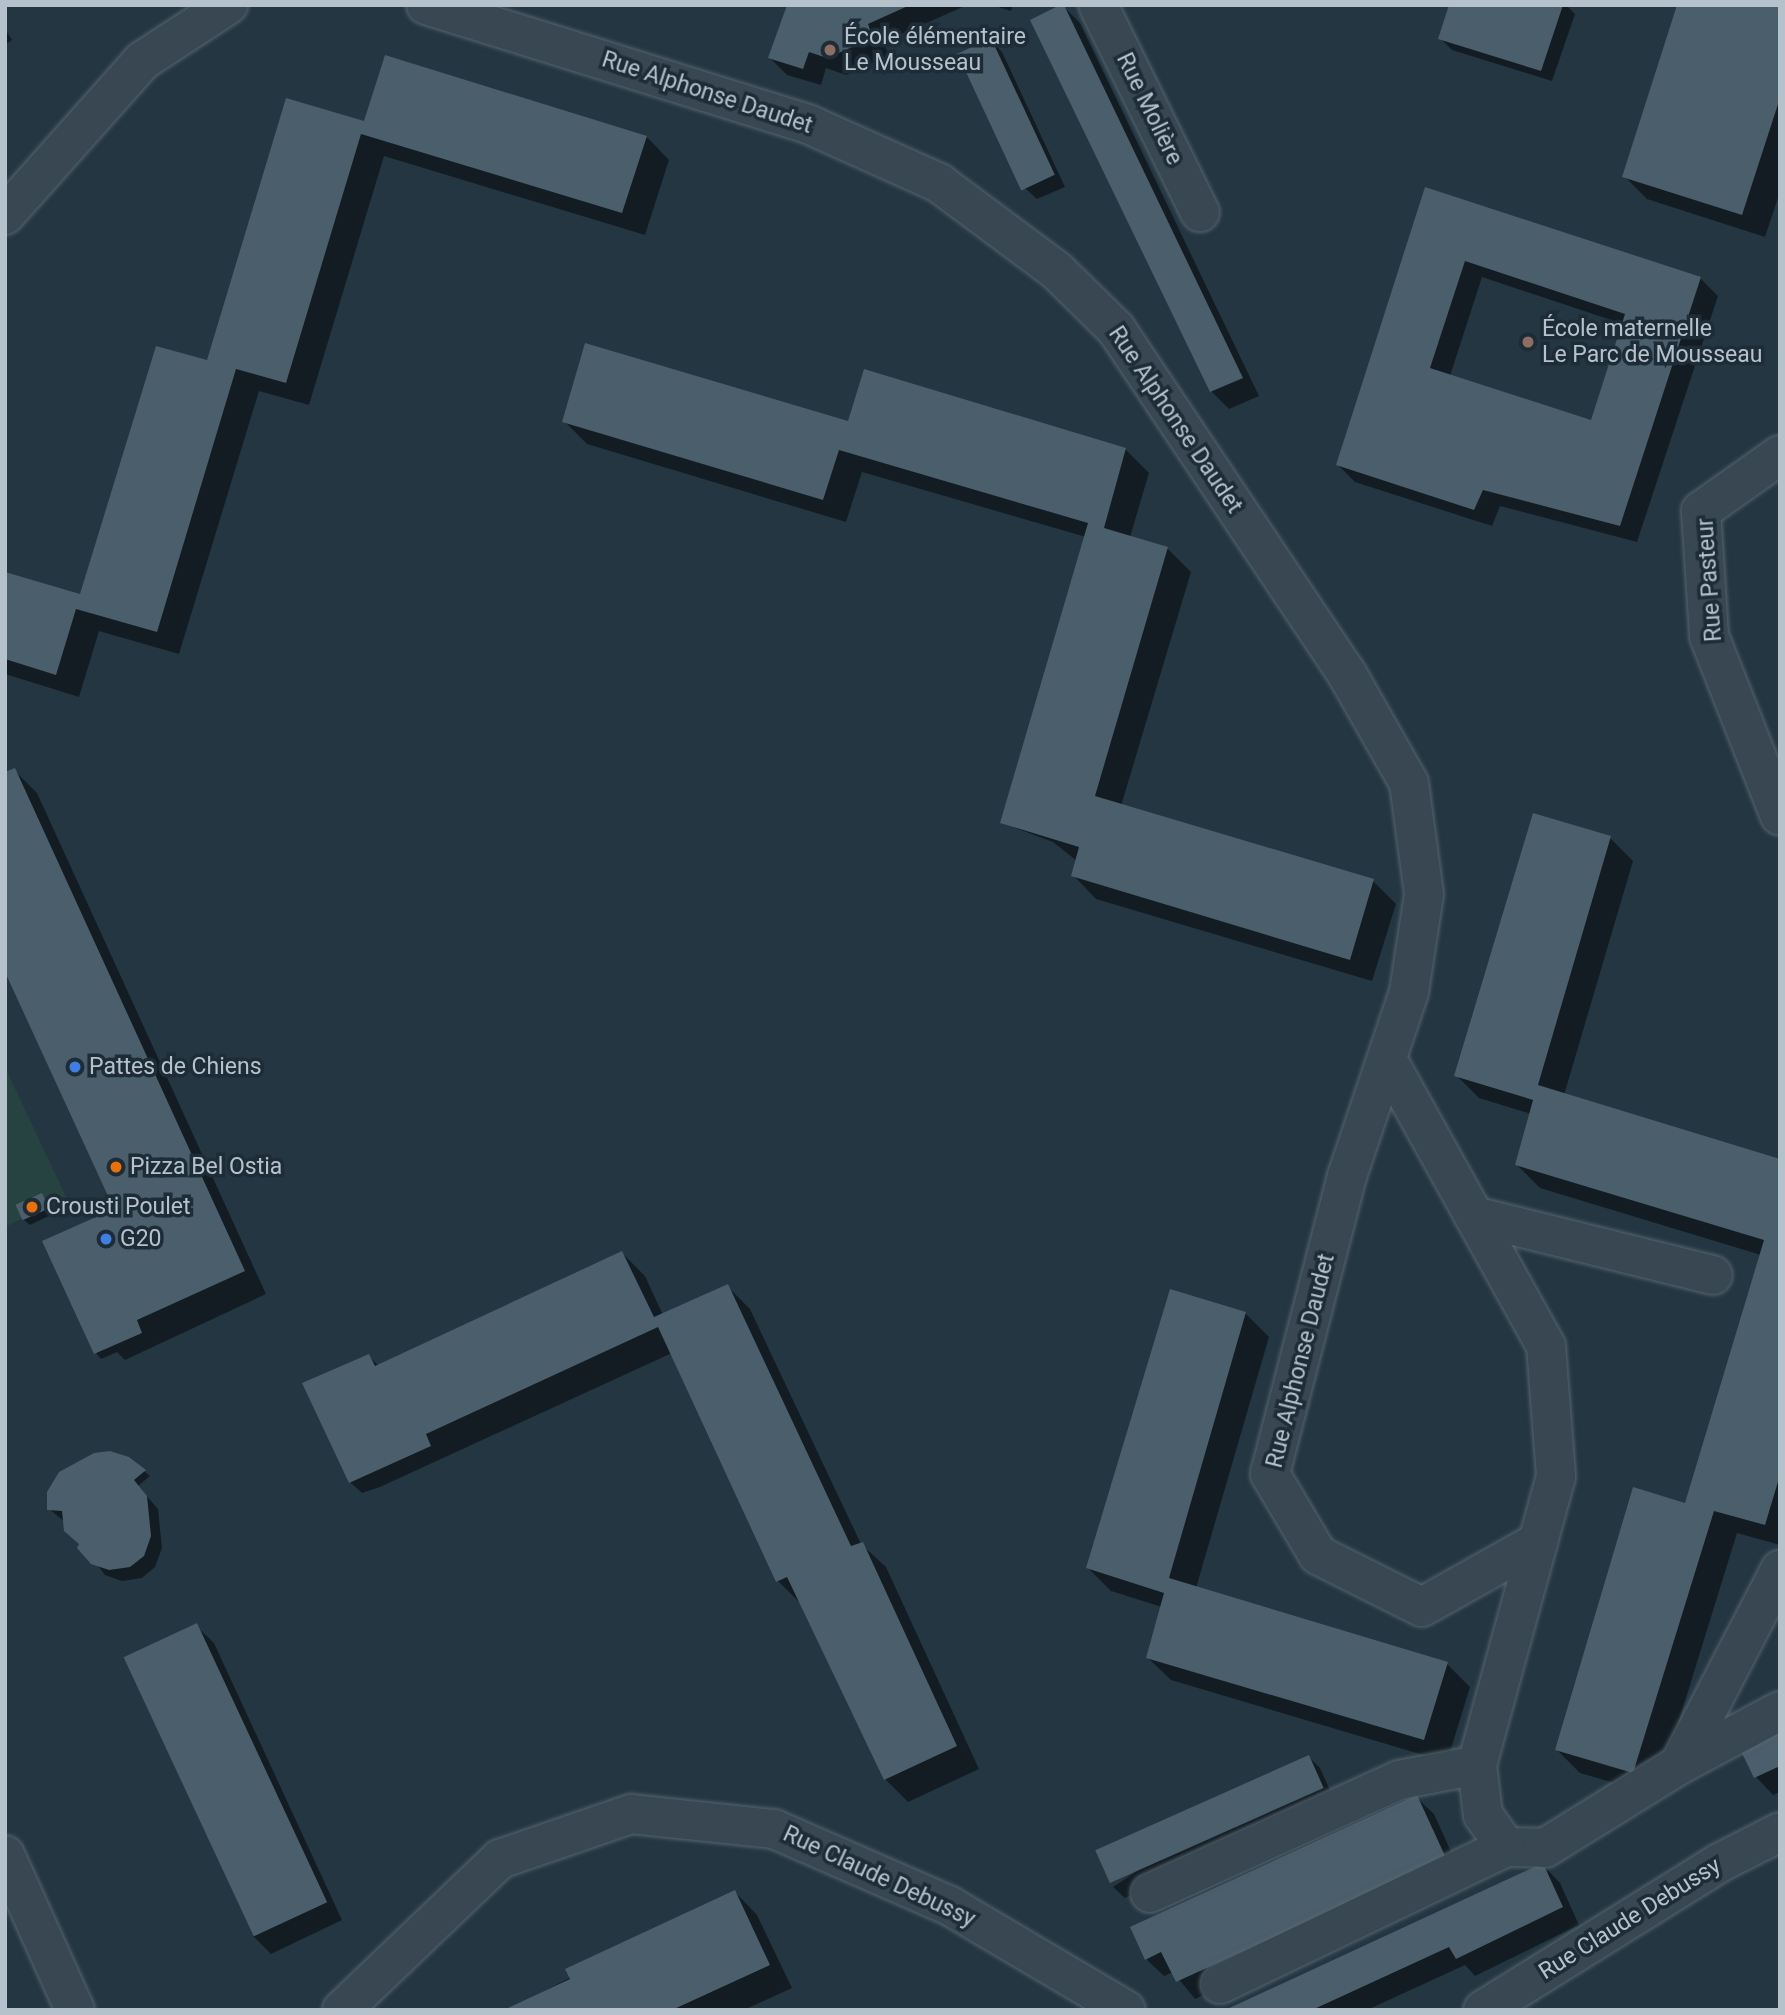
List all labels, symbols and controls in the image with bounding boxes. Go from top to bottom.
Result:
place label: École élémentaire Le Mousseau [844,23,1026,77]
marker: École élémentaire Le Mousseau [822,42,838,58]
street label: Rue Alphonse Daudet [598,46,816,140]
street label: Rue Molière [1110,49,1188,169]
place label: École maternelle Le Parc de Mousseau [1542,315,1762,369]
street label: Rue Alphonse Daudet [1102,321,1248,519]
marker: École maternelle Le Parc de Mousseau [1520,334,1536,350]
street label: Rue Pasteur [1692,517,1728,643]
place label: Pattes de Chiens [89,1053,262,1081]
marker: Pattes de Chiens [67,1059,83,1075]
place label: Pizza Bel Ostia [130,1153,282,1181]
marker: Pizza Bel Ostia [108,1159,124,1175]
place label: Crousti Poulet [46,1193,191,1221]
marker: Crousti Poulet [24,1199,40,1215]
place label: G20 [120,1225,162,1253]
marker: G20 [98,1231,114,1247]
street label: Rue Alphonse Daudet [1261,1251,1341,1471]
street label: Rue Claude Debussy [779,1820,979,1934]
street label: Rue Claude Debussy [1534,1852,1726,1986]

